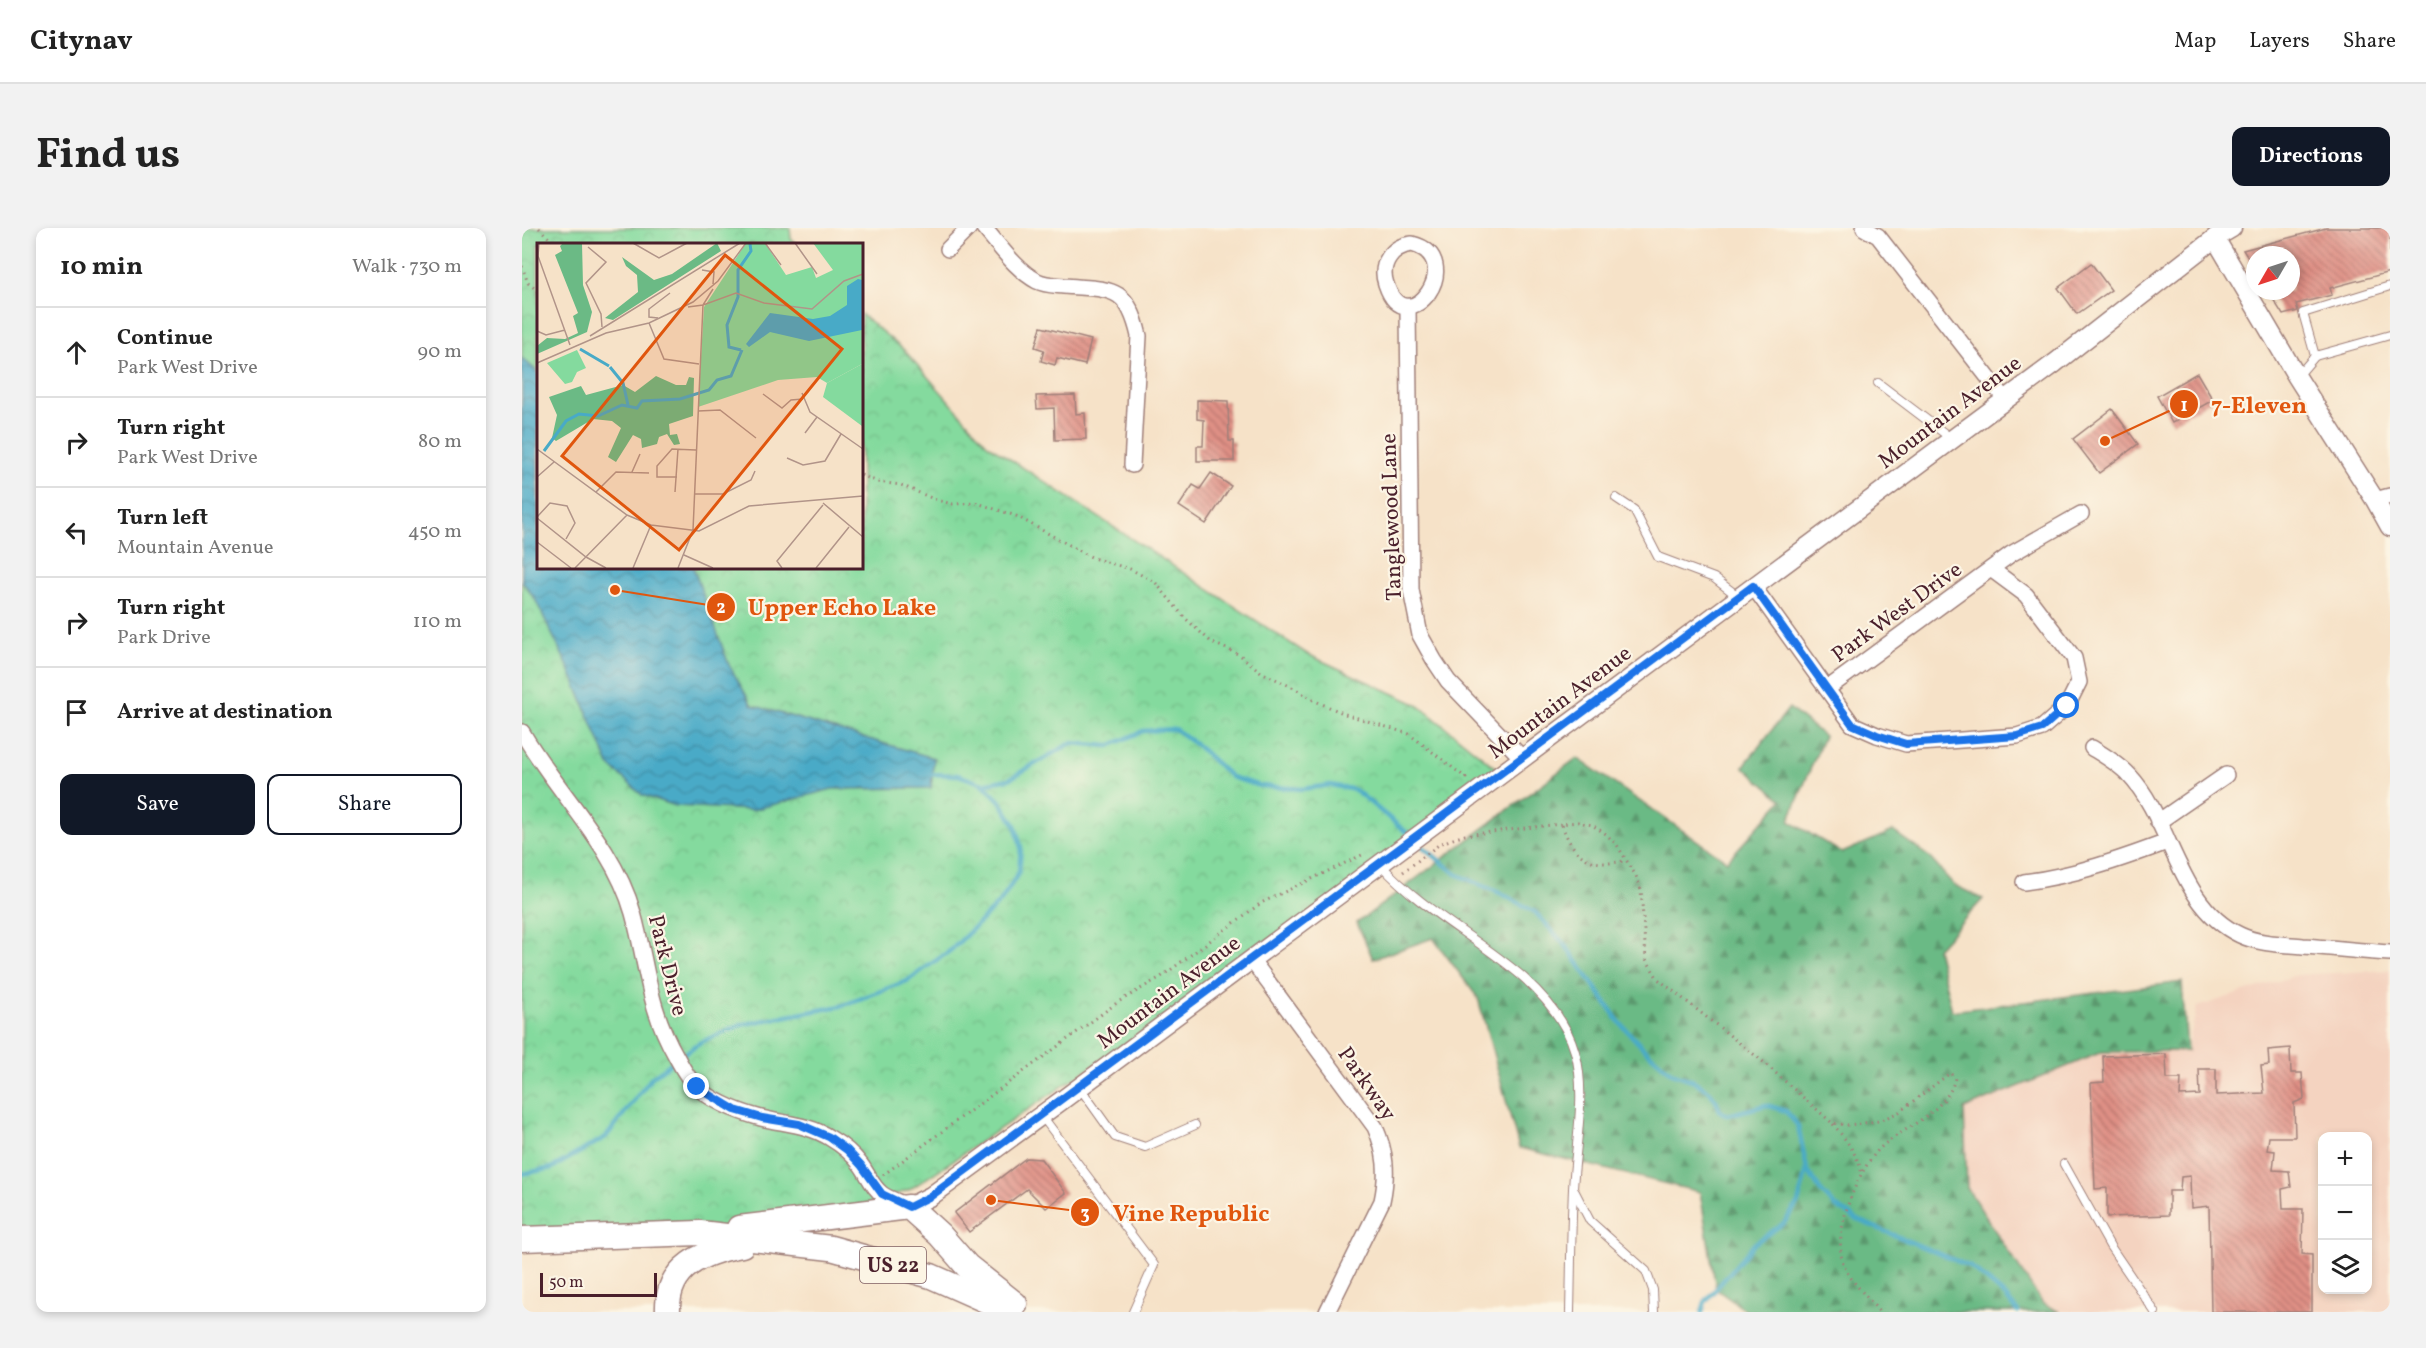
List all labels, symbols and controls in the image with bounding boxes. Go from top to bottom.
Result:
text: Citynav [30,22,133,61]
text: Map [2174,27,2216,56]
text: Layers [2249,27,2310,56]
text: Share [2343,27,2396,56]
text: Find us [36,127,180,186]
button: Directions [2232,127,2390,186]
inset map [537,243,862,568]
north arrow [2246,246,2300,300]
text: 10 min [60,249,143,285]
text: Walk · 730 m [352,253,462,281]
text: Continue [117,323,213,354]
icon: ahead [60,336,93,369]
text: 90 m [418,338,462,366]
street label: Mountain Avenue [1872,349,2029,477]
text: Park West Drive [117,354,258,382]
callout: 7-Eleven [2169,383,2320,425]
text: 7-Eleven [2211,390,2307,424]
text: 1 [2180,394,2188,419]
text: Turn right [117,413,225,444]
icon: right [60,426,93,459]
text: 80 m [418,428,462,456]
street label: Tanglewood Lane [1374,433,1411,601]
text: Park West Drive [117,444,258,472]
text: Turn left [117,503,208,534]
icon: left [60,516,93,549]
text: 450 m [408,518,462,546]
text: Mountain Avenue [117,534,273,562]
street label: Park West Drive [1826,555,1969,671]
callout: Upper Echo Lake [706,586,949,628]
text: Upper Echo Lake [748,592,936,626]
text: Turn right [117,593,225,624]
text: 2 [716,596,726,621]
icon: right [60,606,93,639]
text: 110 m [413,608,462,636]
text: Park Drive [117,624,211,652]
street label: Mountain Avenue [1482,639,1639,767]
route start [2053,692,2079,718]
icon: arrive [60,696,93,729]
text: Arrive at destination [117,697,333,728]
button: Save [60,774,255,835]
button: Share [267,774,462,835]
street label: Park Drive [639,912,694,1019]
street label: Mountain Avenue [1091,929,1248,1057]
street label: Parkway [1329,1041,1403,1128]
route end [683,1073,709,1099]
map controls [2318,1132,2372,1294]
button: + [2318,1132,2372,1186]
button: − [2318,1186,2372,1240]
callout: Vine Republic [1070,1191,1281,1233]
text: Vine Republic [1113,1198,1269,1232]
text: 3 [1080,1202,1090,1227]
button: layers [2318,1240,2372,1294]
road number: US 22 [860,1247,926,1283]
scale bar [540,1270,657,1298]
text: 50 m [549,1272,583,1294]

